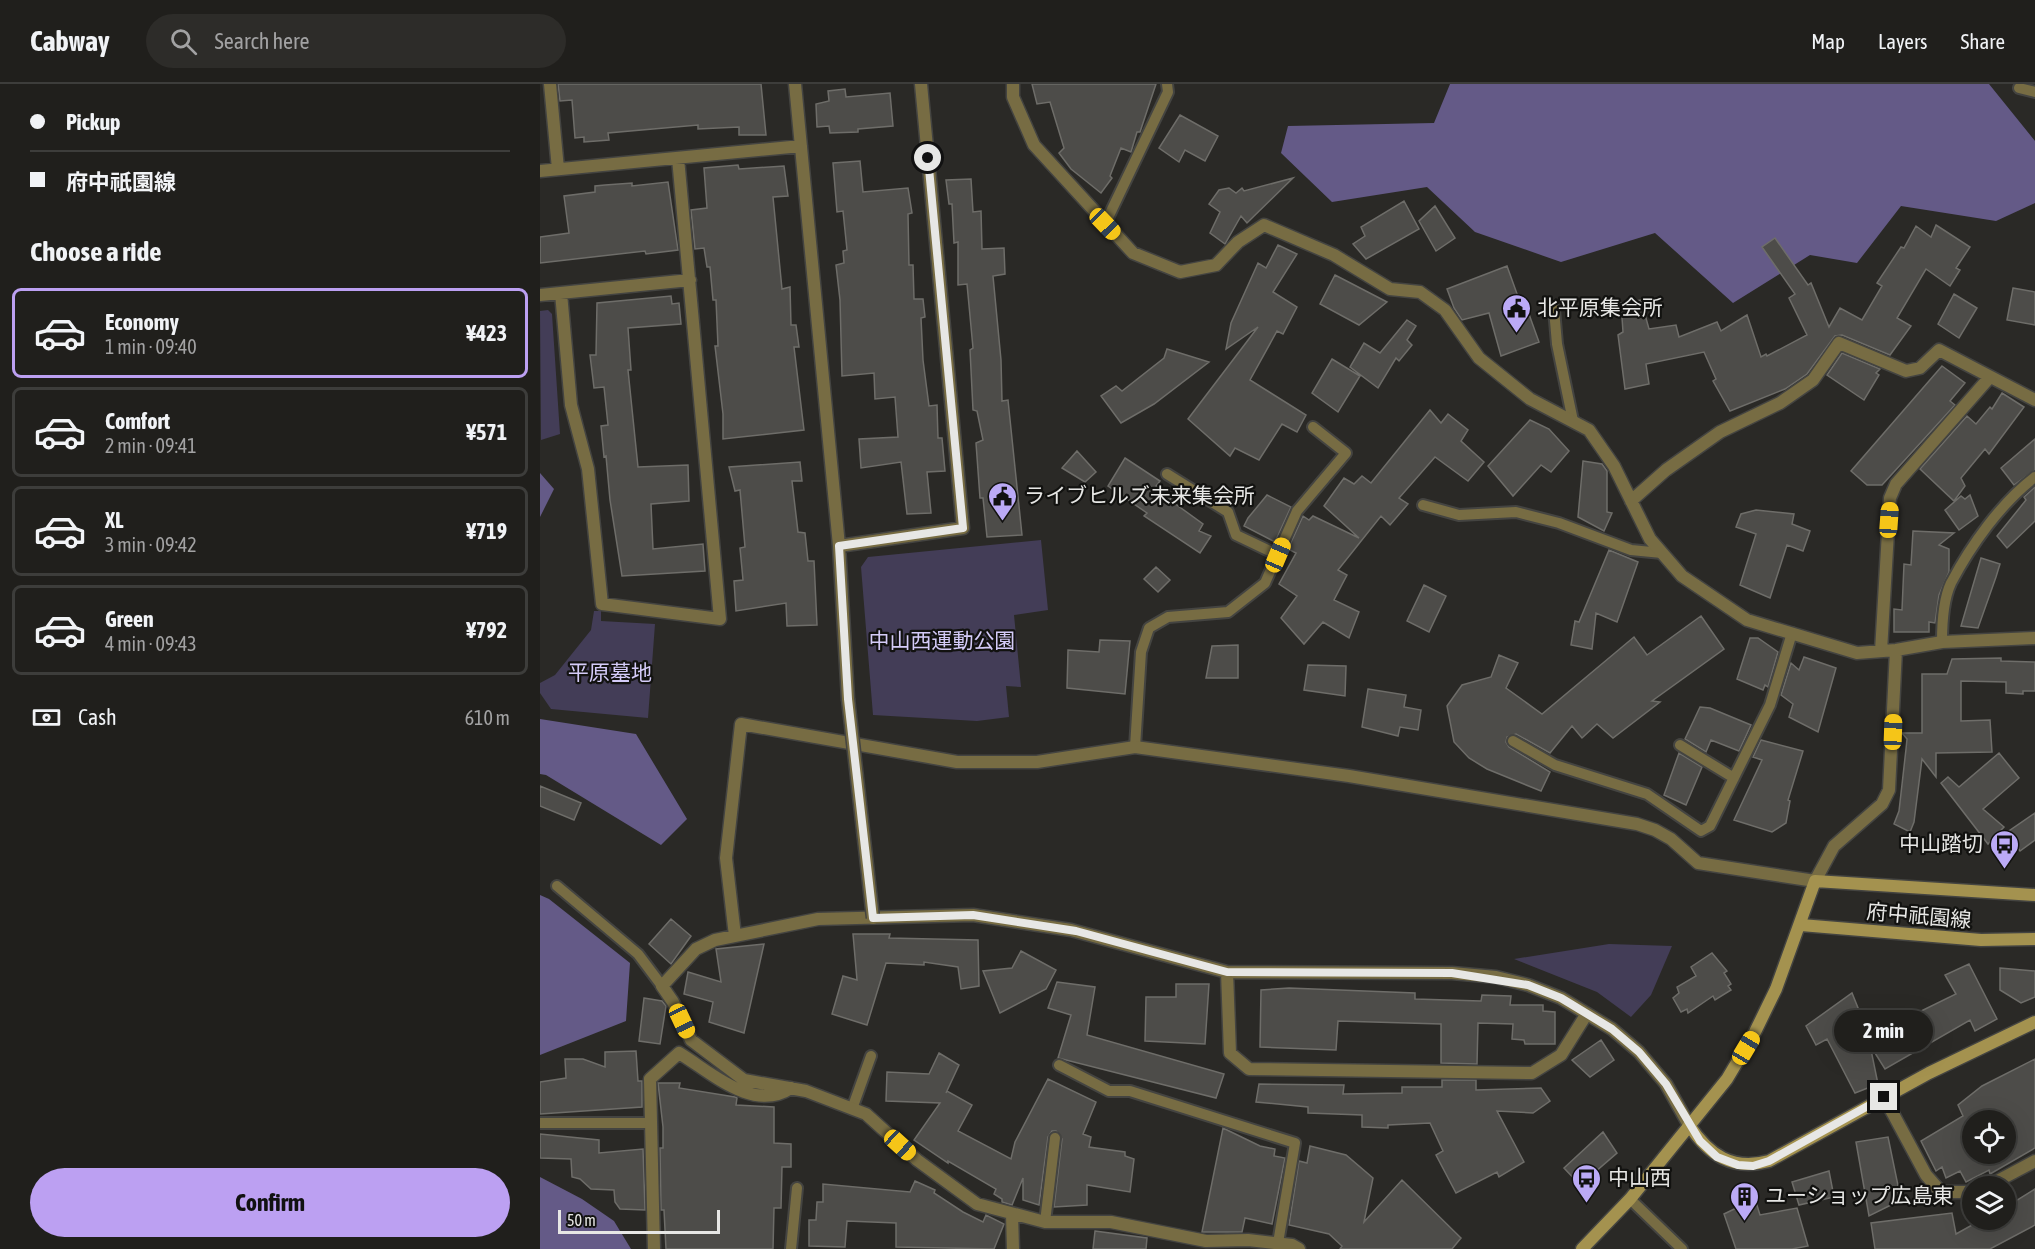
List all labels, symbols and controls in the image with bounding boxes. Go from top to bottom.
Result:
search box [146,14,566,68]
text: Cabway [30,25,110,57]
icon: search [167,25,200,58]
text: Search here [215,28,310,54]
text: Map [1811,29,1845,53]
text: Layers [1878,29,1928,53]
text: Share [1961,29,2005,53]
text: Pickup [66,109,121,135]
route start [914,144,941,171]
text: 府中祇園線 [66,169,176,195]
car [1086,205,1124,243]
text: Choose a ride [30,236,162,267]
public building icon: 北平原集会所 [1500,292,1532,334]
place label: 北平原集会所 [1537,295,1663,319]
icon: car [33,306,87,360]
text: Economy [105,309,179,335]
text: ¥423 [466,320,507,346]
text: 1 min · 09:40 [105,335,197,358]
icon: car [33,405,87,459]
text: Comfort [105,408,170,434]
text: ¥571 [466,419,507,445]
text: 2 min · 09:41 [105,434,197,457]
public building icon: ライブヒルズ未来集会所 [987,480,1019,522]
place label: ライブヒルズ未来集会所 [1024,483,1255,507]
car [1879,501,1899,539]
icon: car [33,504,87,558]
text: XL [105,507,123,533]
text: ¥719 [466,518,507,544]
text: 3 min · 09:42 [105,533,197,556]
car [1263,535,1293,575]
icon: car [33,603,87,657]
text: Green [105,606,154,632]
text: ¥792 [466,617,507,643]
park label: 中山西運動公園 [869,628,1016,652]
text: 4 min · 09:43 [105,632,197,655]
park label: 平原墓地 [568,660,652,684]
icon: cash [30,701,63,734]
text: Cash [78,704,117,730]
text: 610 m [465,706,510,729]
car [1883,714,1903,750]
bus stop icon: 中山踏切 [1988,828,2020,870]
place label: 中山踏切 [1899,831,1983,855]
street label: 府中祇園線 [1866,898,1972,932]
car [666,1001,698,1041]
callout: 2 min [1834,1010,1934,1052]
text: 2 min [1863,1019,1904,1042]
car [1729,1028,1763,1068]
route end [1870,1083,1897,1110]
map controls [1962,1110,2016,1230]
button: locate [1962,1110,2016,1164]
car [881,1126,919,1164]
bus stop icon: 中山西 [1571,1162,1603,1204]
place label: 中山西 [1608,1165,1671,1189]
button: Confirm [30,1168,510,1237]
button: layers [1962,1176,2016,1230]
building icon: ユーショップ広島東 [1728,1180,1760,1222]
place label: ユーショップ広島東 [1765,1183,1954,1207]
scale bar [558,1207,720,1234]
text: 50 m [567,1211,596,1229]

